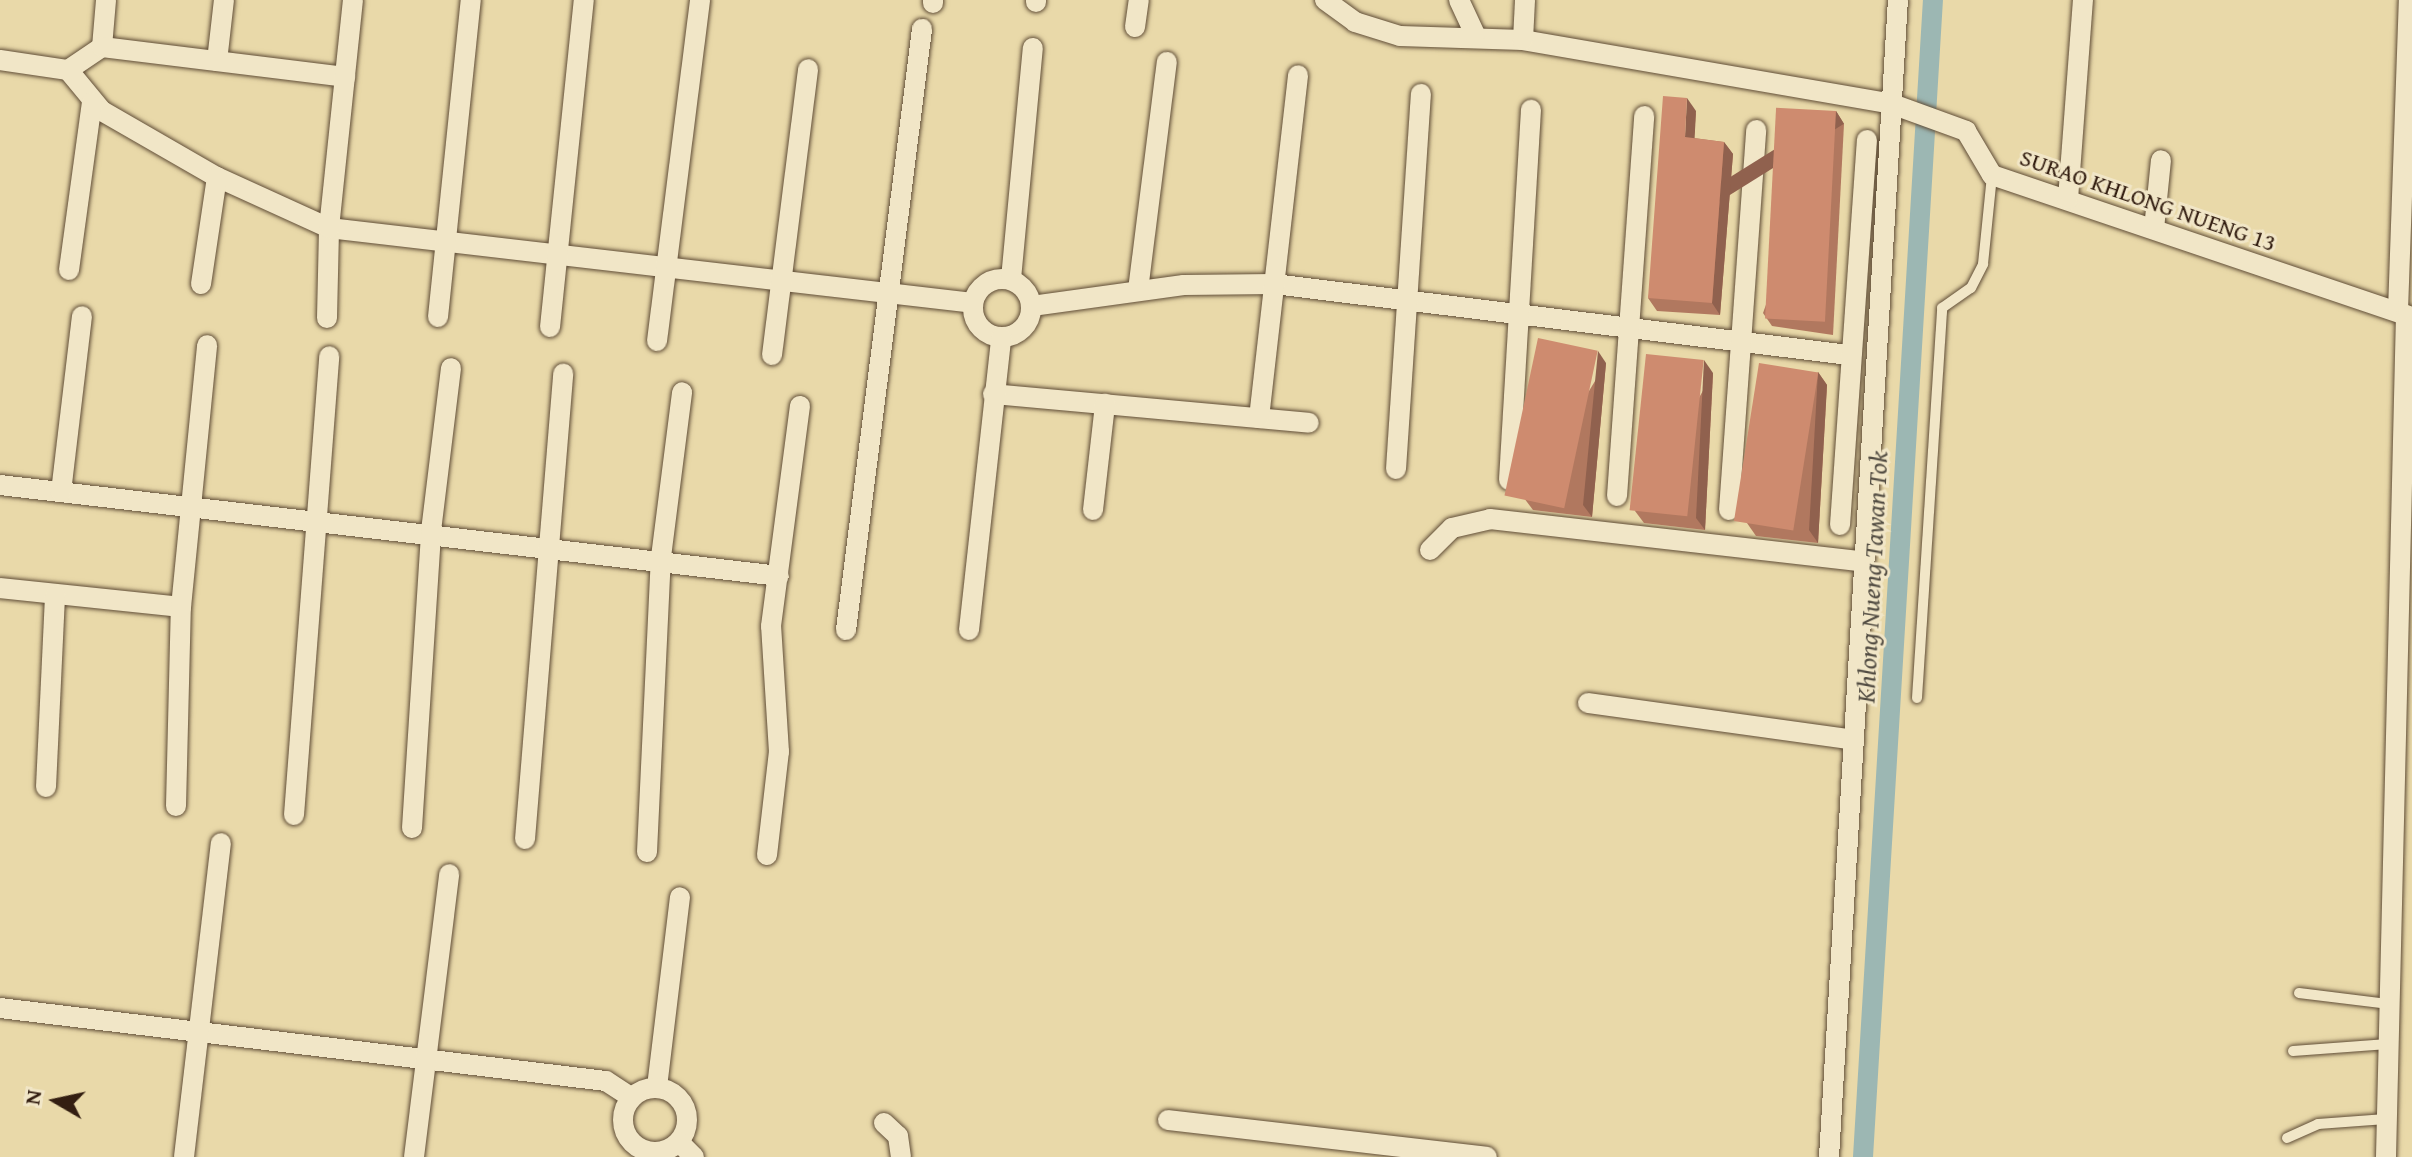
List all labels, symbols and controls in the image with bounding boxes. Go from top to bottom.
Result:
street label: SURAO KHLONG NUENG 13 [2016,143,2280,257]
water label: Khlong Nueng Tawan Tok [1850,450,1894,704]
north arrow [16,1061,96,1141]
text: N [15,1087,49,1107]

